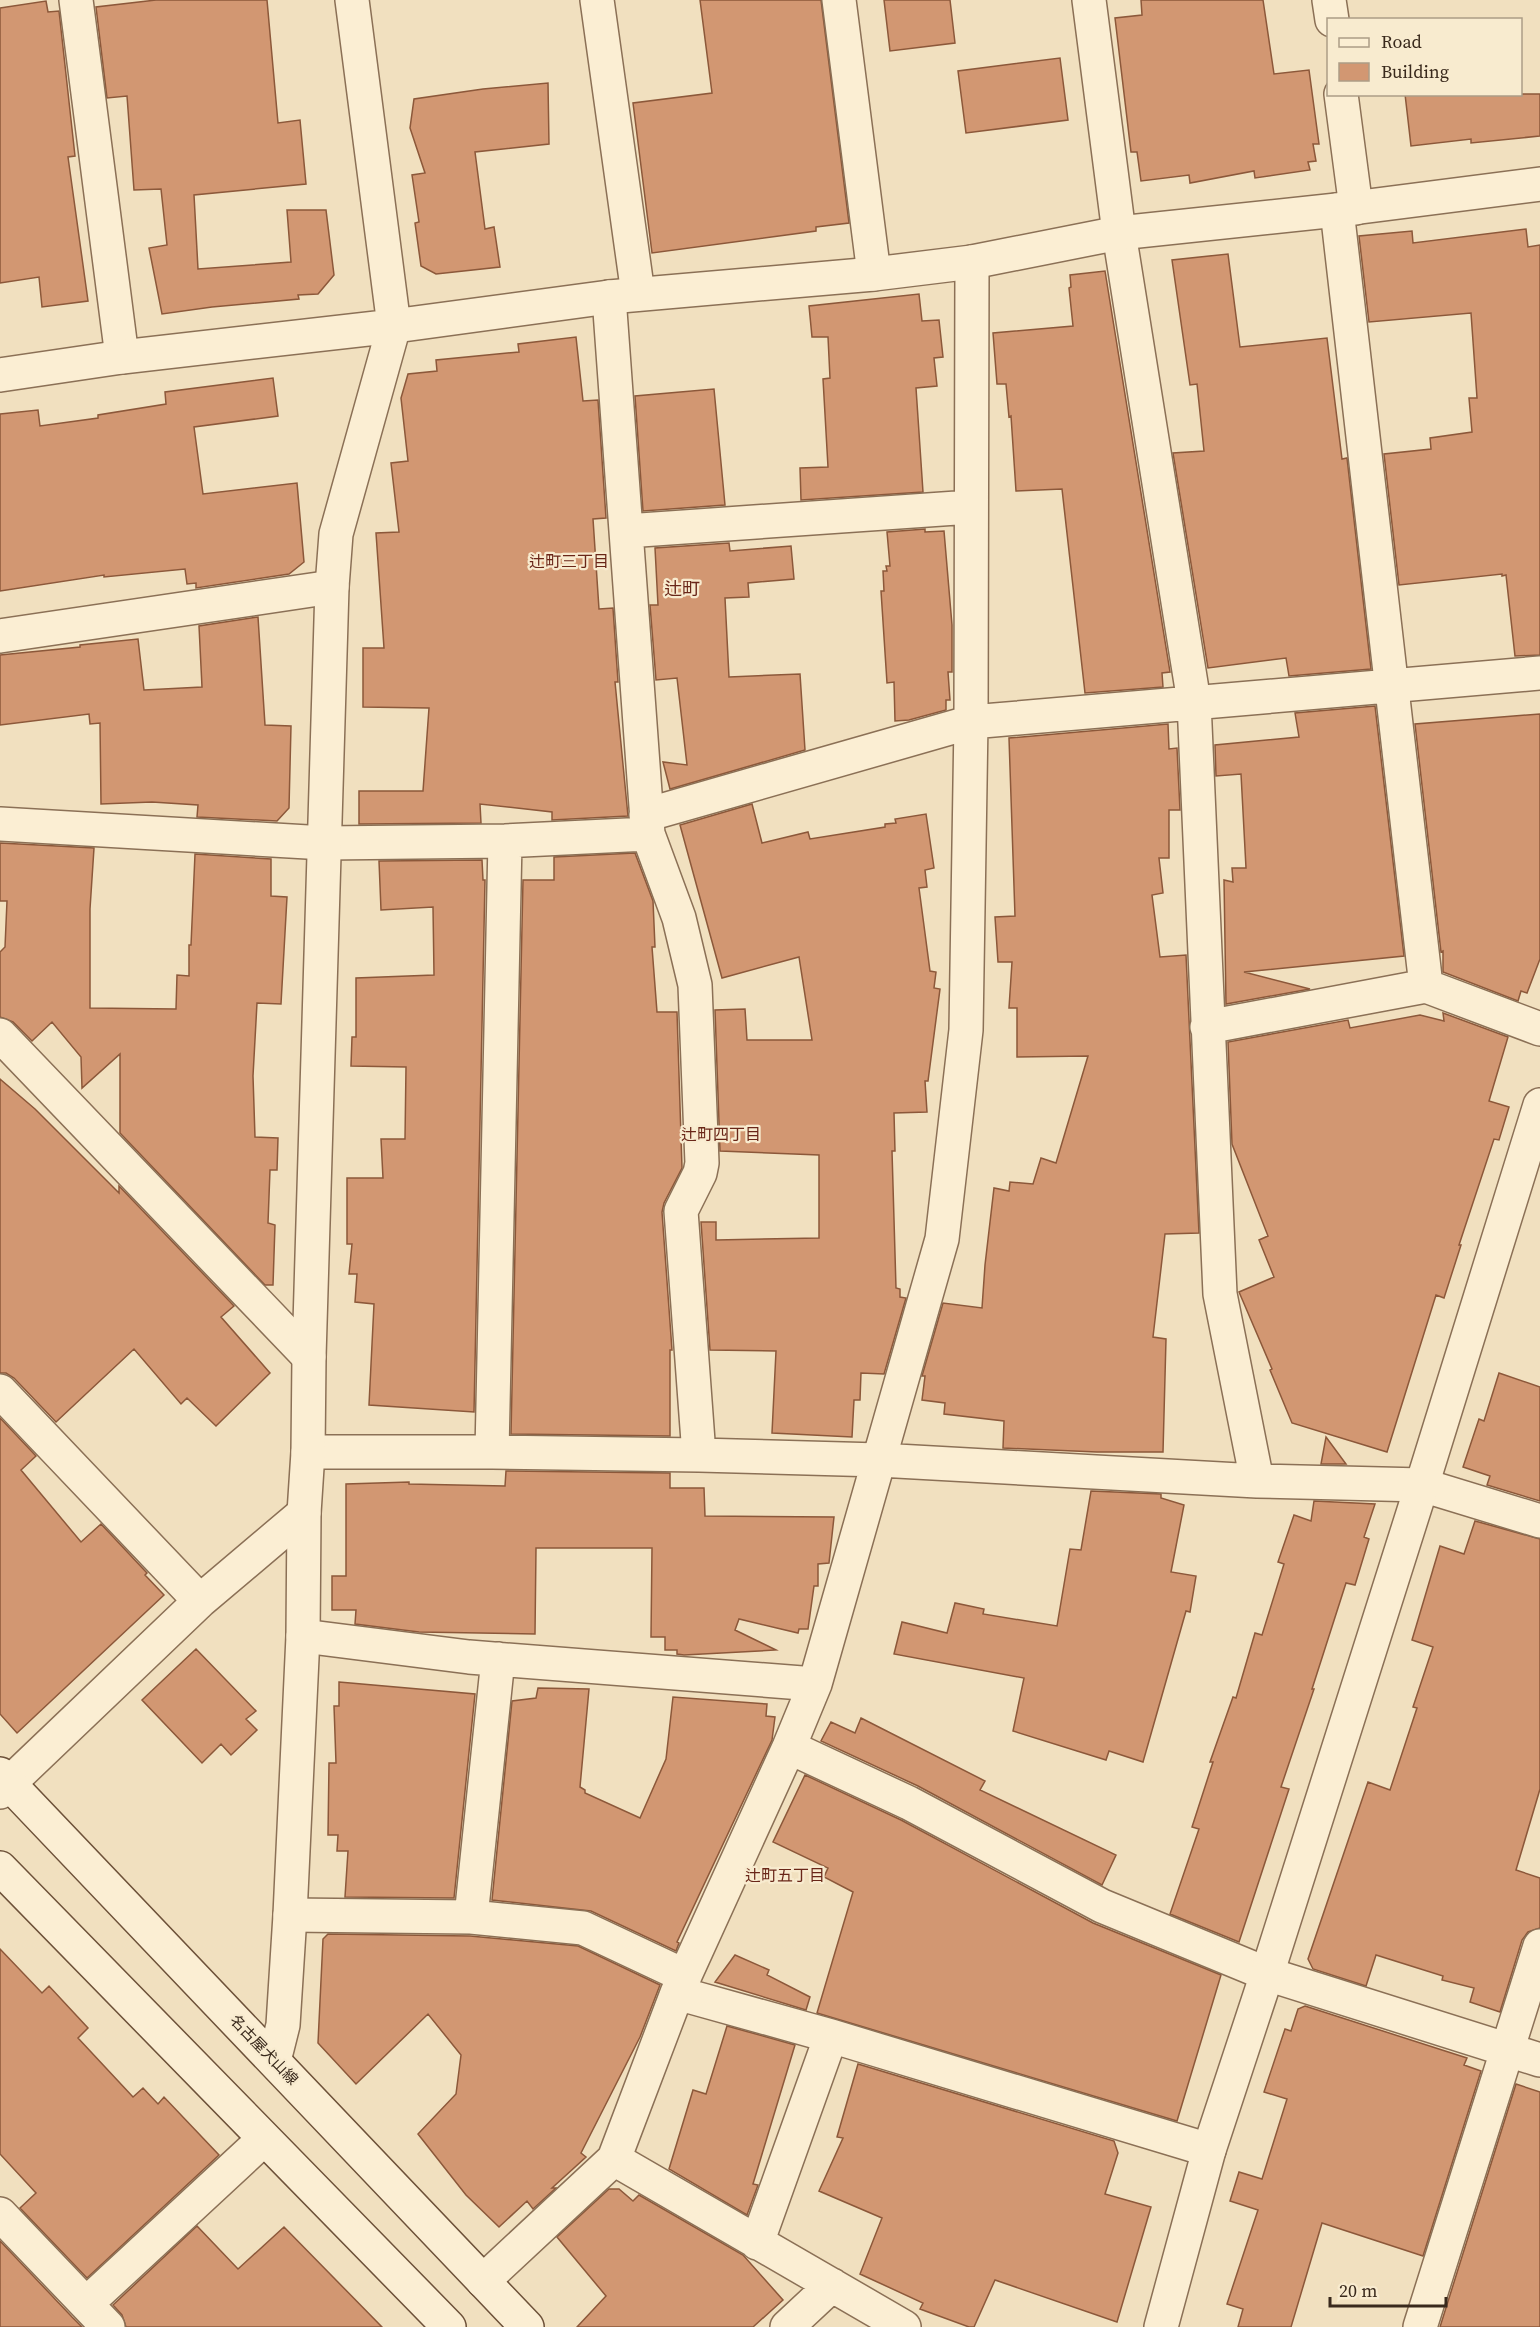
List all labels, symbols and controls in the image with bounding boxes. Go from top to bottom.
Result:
legend [1327,18,1522,96]
text: Road [1381,29,1422,54]
text: Building [1381,59,1449,84]
district label: 辻町三丁目 [529,550,609,572]
district label: 辻町 [664,576,700,601]
district label: 辻町四丁目 [681,1123,761,1145]
district label: 辻町五丁目 [745,1864,825,1886]
street label: 名古屋犬山線 [226,2010,303,2089]
scale bar [1330,2270,1446,2308]
text: 20 m [1339,2278,1377,2303]

